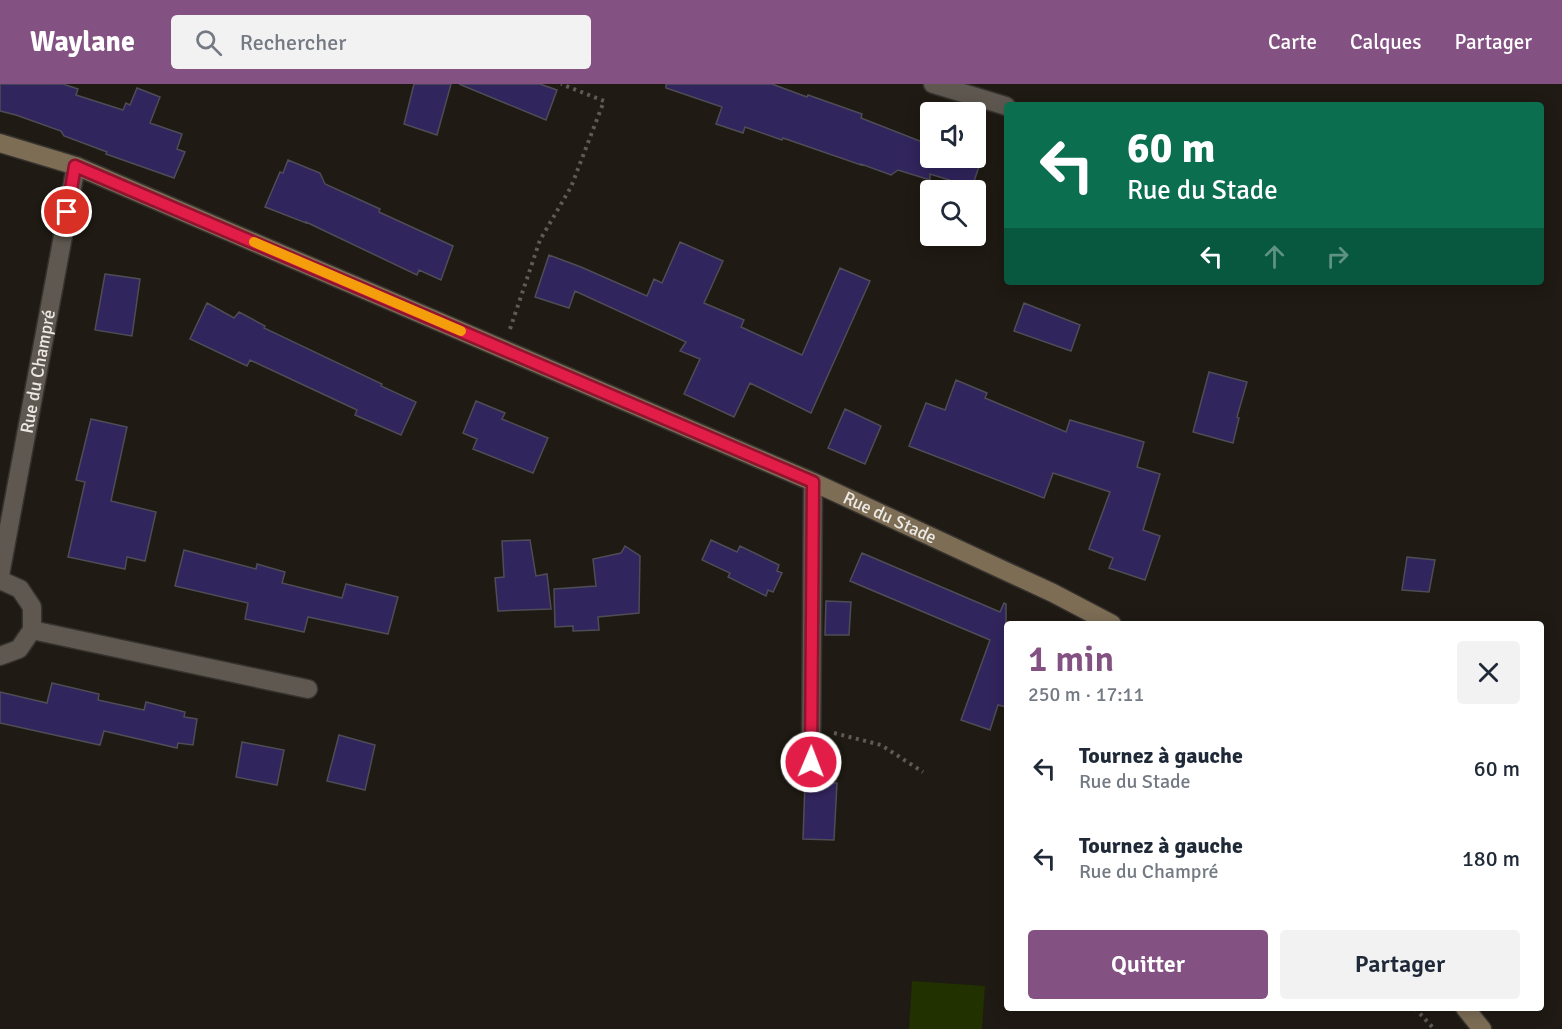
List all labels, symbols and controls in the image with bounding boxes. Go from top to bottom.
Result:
search box [171,15,591,69]
text: Waylane [30,25,135,59]
icon: search [192,26,225,59]
text: Rechercher [240,29,346,56]
text: Carte [1268,29,1317,55]
text: Calques [1350,29,1421,55]
text: Partager [1454,29,1532,55]
map controls [920,102,986,246]
button: sound [920,102,986,168]
text: 60 m [1127,123,1216,174]
icon: left [1028,126,1106,204]
text: Rue du Stade [1127,174,1278,207]
button: search [920,180,986,246]
pin [41,186,92,237]
icon: arrive [50,195,83,228]
icon: left [1195,240,1228,273]
icon: ahead [1258,240,1291,273]
icon: right [1321,240,1354,273]
street label: Rue du Champré [16,308,60,435]
street label: Rue du Stade [840,486,940,549]
text: 1 min [1028,637,1114,682]
button: close [1457,641,1520,704]
text: 250 m · 17:11 [1028,682,1144,707]
position arrow [779,730,843,794]
text: Tournez à gauche [1079,742,1243,769]
icon: left [1028,752,1061,785]
text: 60 m [1474,755,1520,782]
text: Rue du Stade [1079,769,1191,794]
text: Tournez à gauche [1079,832,1243,859]
icon: left [1028,842,1061,875]
text: 180 m [1462,845,1520,872]
text: Rue du Champré [1079,859,1218,884]
button: Quitter [1028,930,1268,999]
button: Partager [1280,930,1520,999]

